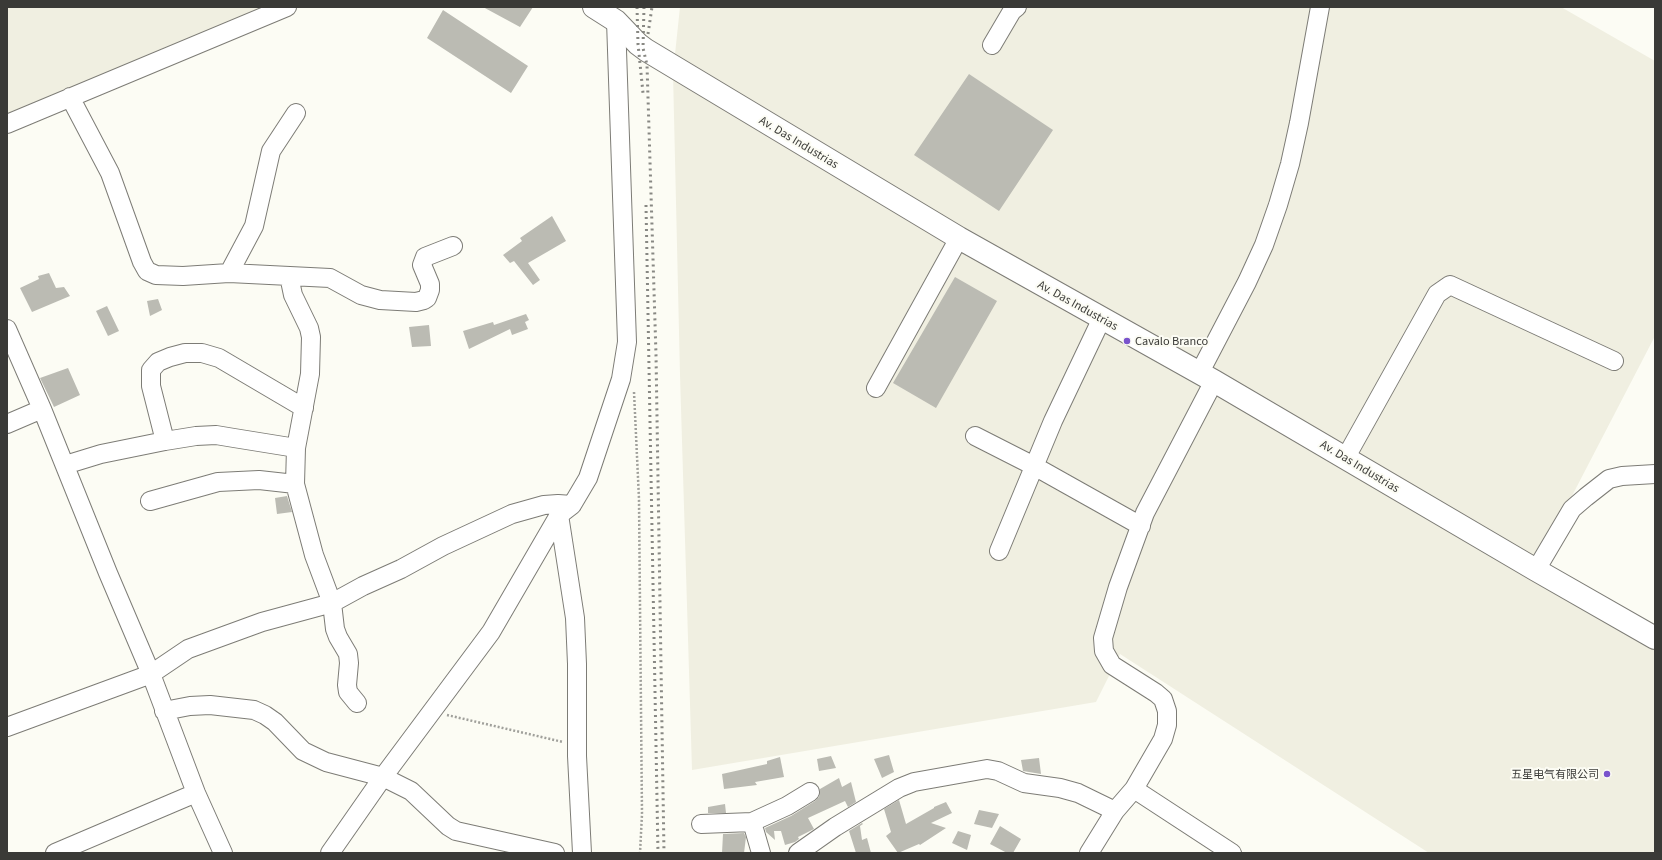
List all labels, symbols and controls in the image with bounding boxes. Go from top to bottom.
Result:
street label: Av. Das Industrias [757,113,841,171]
street label: Av. Das Industrias [1036,277,1120,333]
place label: Cavalo Branco [1135,334,1208,348]
marker: Cavalo Branco [1122,336,1132,346]
street label: Av. Das Industrias [1318,437,1402,495]
place label: 五星电气有限公司 [1511,767,1599,781]
marker: 五星电气有限公司 [1602,769,1612,779]

